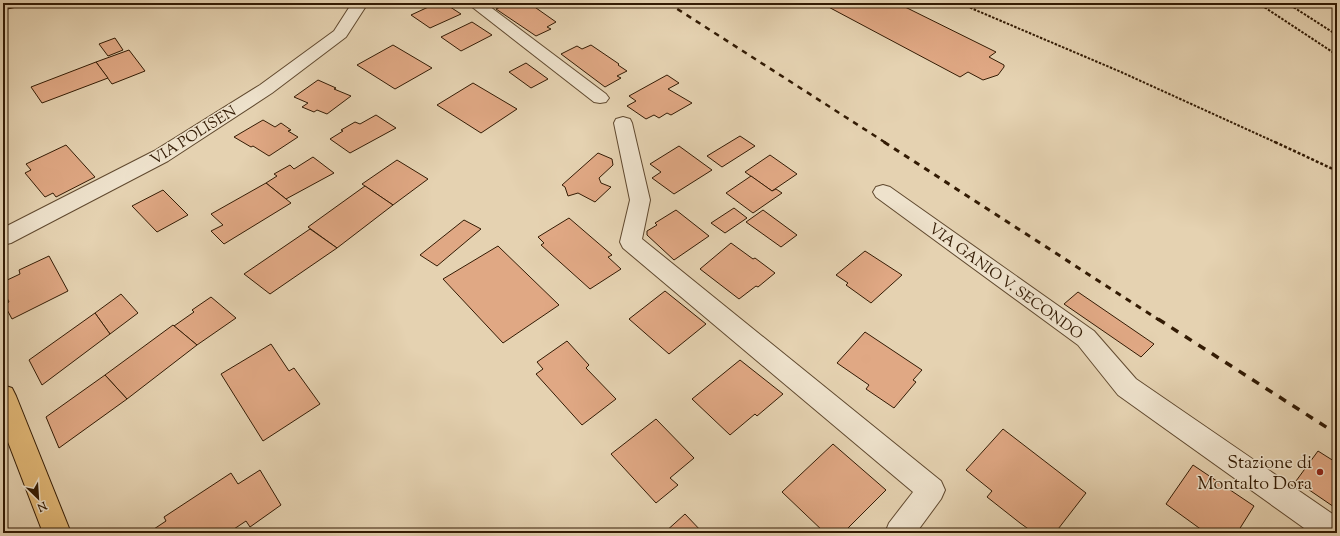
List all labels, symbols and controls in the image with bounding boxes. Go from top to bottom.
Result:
street label: VIA POLISEN [147,101,241,171]
street label: VIA GANIO V. SECONDO [924,219,1087,346]
place label: Stazione di Montalto Dora [1197,451,1312,498]
marker: Stazione di Montalto Dora [1315,467,1325,477]
north arrow [18,478,58,518]
text: N [34,497,50,515]

